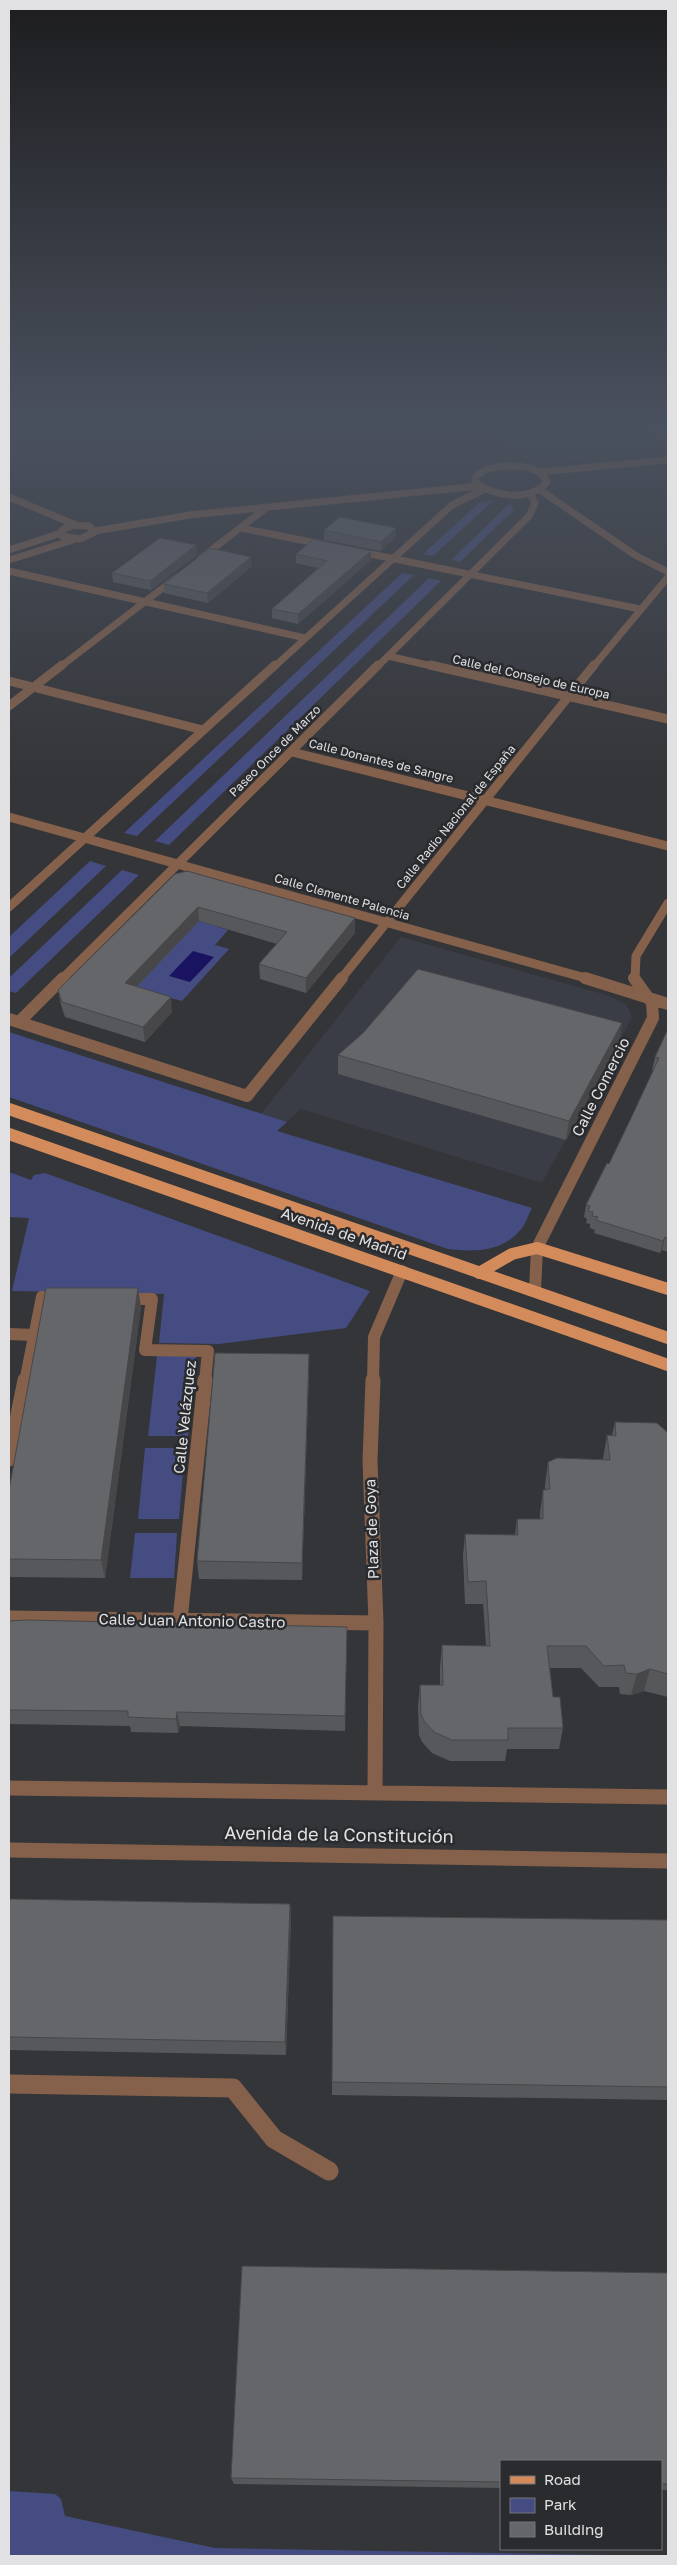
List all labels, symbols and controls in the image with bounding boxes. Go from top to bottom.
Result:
street label: Calle del Consejo de Europa [451,651,611,702]
street label: Paseo Once de Marzo [226,702,324,800]
street label: Calle Donantes de Sangre [307,735,455,786]
street label: Calle Radio Nacional de España [393,742,518,892]
street label: Calle Clemente Palencia [273,870,412,923]
street label: Calle Comercio [567,1034,633,1139]
street label: Avenida de Madrid [279,1203,410,1263]
street label: Calle Velázquez [169,1359,199,1475]
street label: Plaza de Goya [360,1479,382,1579]
street label: Calle Juan Antonio Castro [98,1609,286,1631]
street label: Avenida de la Constitución [224,1821,454,1847]
legend [500,2460,662,2550]
text: Road [544,2470,581,2488]
text: Park [544,2495,577,2513]
text: Building [544,2520,604,2538]

